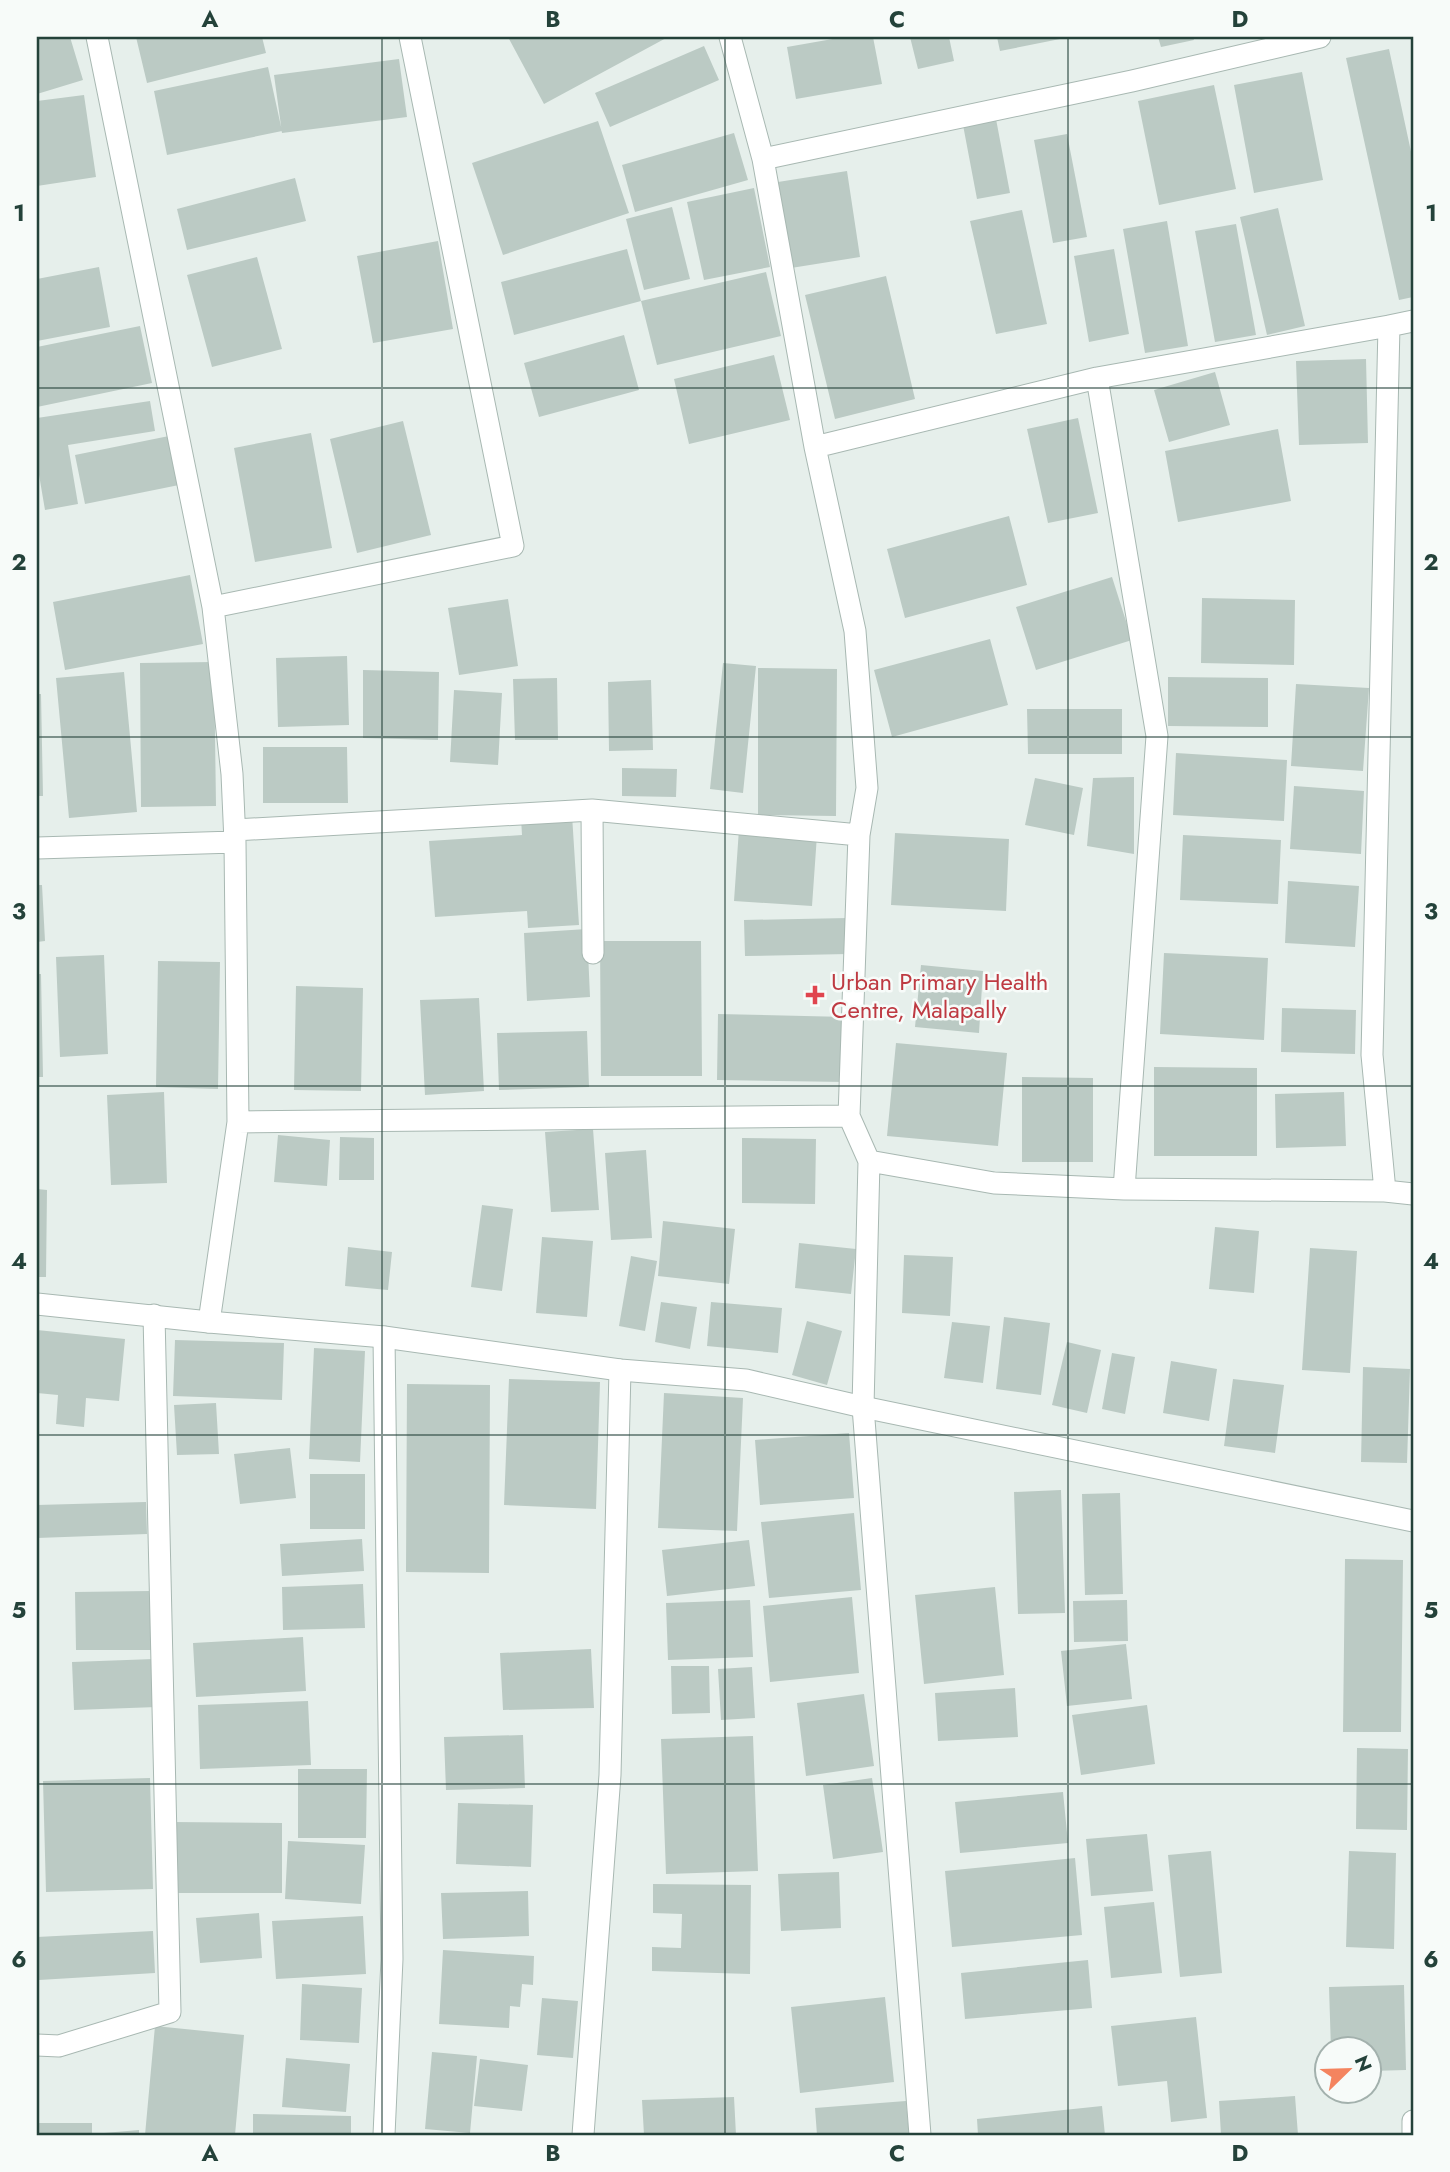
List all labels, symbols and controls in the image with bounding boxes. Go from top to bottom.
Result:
text: A [201,2,219,36]
text: B [545,2,561,36]
text: C [889,2,905,36]
text: D [1232,2,1249,36]
text: 1 [13,196,25,230]
text: 1 [1425,196,1437,230]
text: 2 [11,545,27,579]
text: 2 [1423,545,1439,579]
text: 3 [12,894,26,928]
text: 3 [1424,894,1438,928]
place label: Urban Primary Health Centre, Malapally [831,964,1048,1027]
marker: Urban Primary Health Centre, Malapally [805,985,825,1005]
text: 4 [11,1244,27,1278]
text: 4 [1423,1244,1439,1278]
text: 5 [12,1593,26,1627]
text: 5 [1424,1593,1438,1627]
text: 6 [11,1942,27,1976]
text: 6 [1423,1942,1439,1976]
north arrow [1314,2036,1384,2106]
text: N [1348,2051,1379,2076]
text: A [201,2136,219,2170]
text: B [545,2136,561,2170]
text: C [889,2136,905,2170]
text: D [1232,2136,1249,2170]

